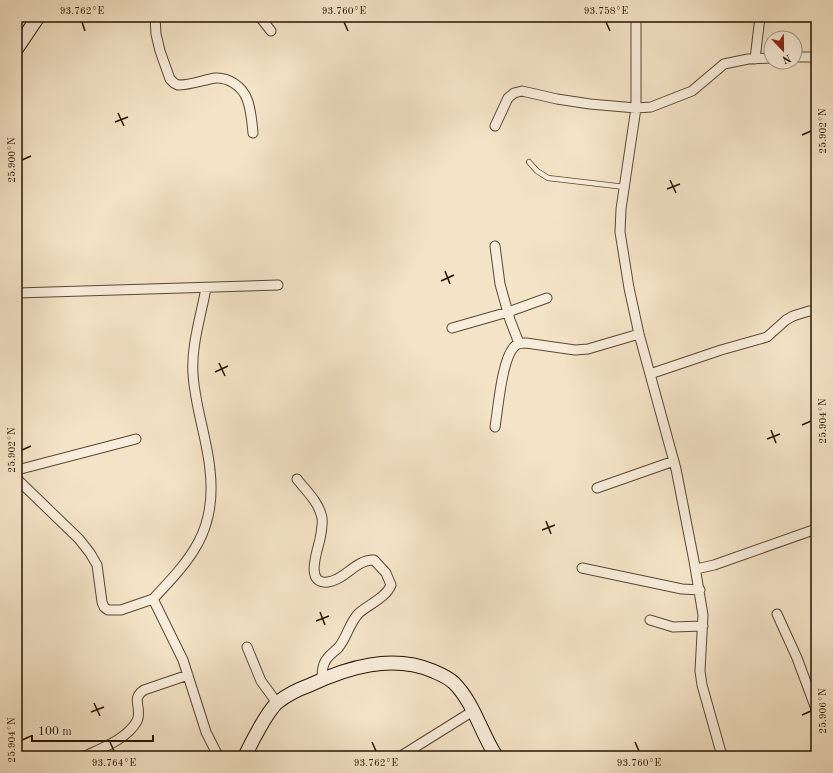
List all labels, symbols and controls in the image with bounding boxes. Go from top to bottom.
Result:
text: 93.762°E [60,6,104,16]
text: 93.760°E [322,6,366,16]
text: 93.758°E [584,6,628,16]
north arrow [763,30,803,70]
text: N [780,51,792,65]
text: 25.902°N [818,108,828,154]
text: 25.900°N [7,137,17,183]
text: 25.904°N [818,398,828,444]
text: 25.902°N [7,427,17,473]
text: 25.906°N [818,688,828,734]
text: 25.904°N [7,717,17,763]
scale bar [32,717,153,743]
text: 100 m [38,726,72,738]
text: 93.764°E [92,758,136,768]
text: 93.762°E [354,758,398,768]
text: 93.760°E [617,758,661,768]

